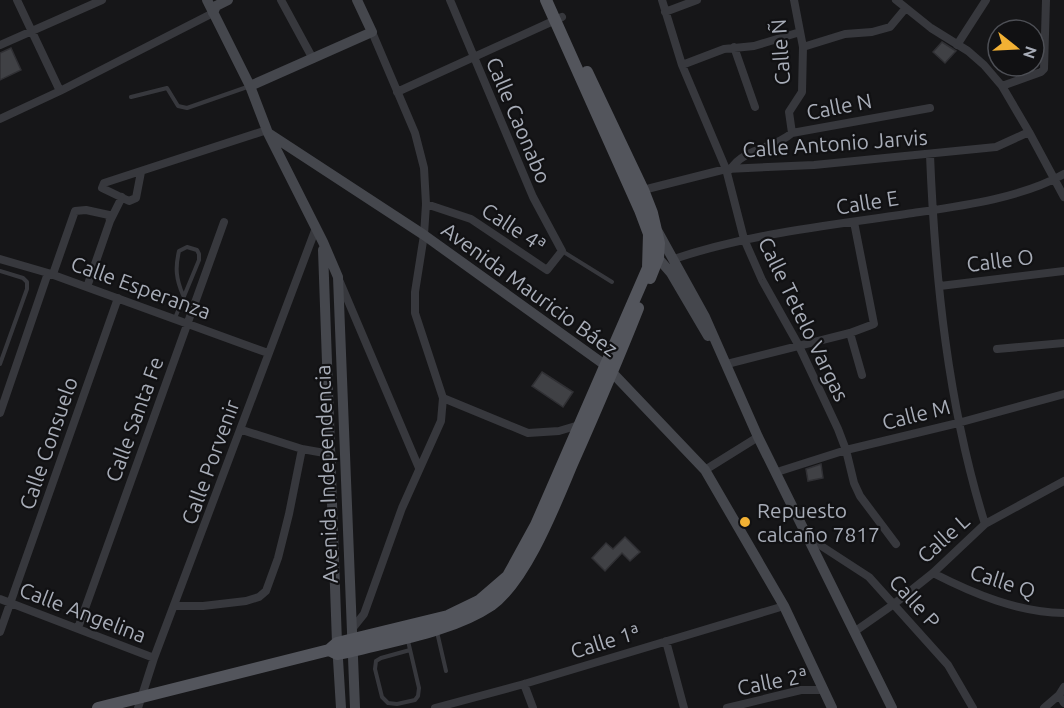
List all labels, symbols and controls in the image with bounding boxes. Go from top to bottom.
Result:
street label: Calle Ñ [766,18,794,86]
north arrow [986,18,1046,78]
text: N [1020,44,1041,61]
street label: Calle Caonabo [482,53,556,187]
street label: Calle N [804,88,874,124]
street label: Calle Antonio Jarvis [742,125,928,161]
street label: Calle E [834,185,900,219]
street label: Calle 4ª [478,198,550,256]
street label: Avenida Mauricio Báez [437,217,623,361]
street label: Calle Tetelo Vargas [754,233,854,405]
street label: Calle O [965,244,1035,276]
street label: Calle Esperanza [68,251,214,323]
street label: Calle Santa Fe [100,353,168,485]
street label: Avenida Independencia [310,364,342,584]
street label: Calle Consuelo [14,374,82,512]
street label: Calle M [879,394,953,434]
street label: Calle Porvenir [176,396,244,528]
place label: Repuesto calcaño 7817 [757,498,880,546]
street label: Calle L [912,508,974,568]
marker: Repuesto calcaño 7817 [738,515,752,529]
street label: Calle Q [967,559,1039,603]
street label: Calle P [885,569,945,633]
street label: Calle Angelina [16,577,150,647]
street label: Calle 1ª [568,619,642,663]
street label: Calle 2ª [735,662,809,700]

